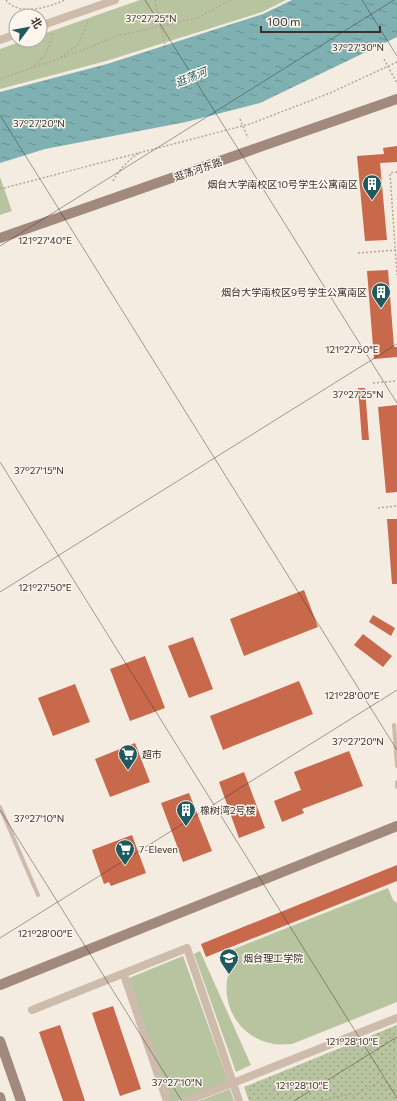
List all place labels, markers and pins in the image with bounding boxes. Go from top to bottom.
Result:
building icon: 烟台大学南校区10号学生公寓南区 [361,173,383,201]
place label: 烟台大学南校区10号学生公寓南区 [207,178,358,190]
building icon: 烟台大学南校区9号学生公寓南区 [370,281,392,309]
place label: 烟台大学南校区9号学生公寓南区 [221,286,367,298]
supermarket icon: 超市 [117,743,139,771]
place label: 超市 [142,748,162,760]
building icon: 橡树湾2号楼 [175,799,197,827]
place label: 橡树湾2号楼 [200,804,256,816]
supermarket icon: 7-Eleven [114,838,136,866]
place label: 7-Eleven [139,843,178,855]
school or university icon: 烟台理工学院 [218,947,240,975]
place label: 烟台理工学院 [243,952,303,964]

